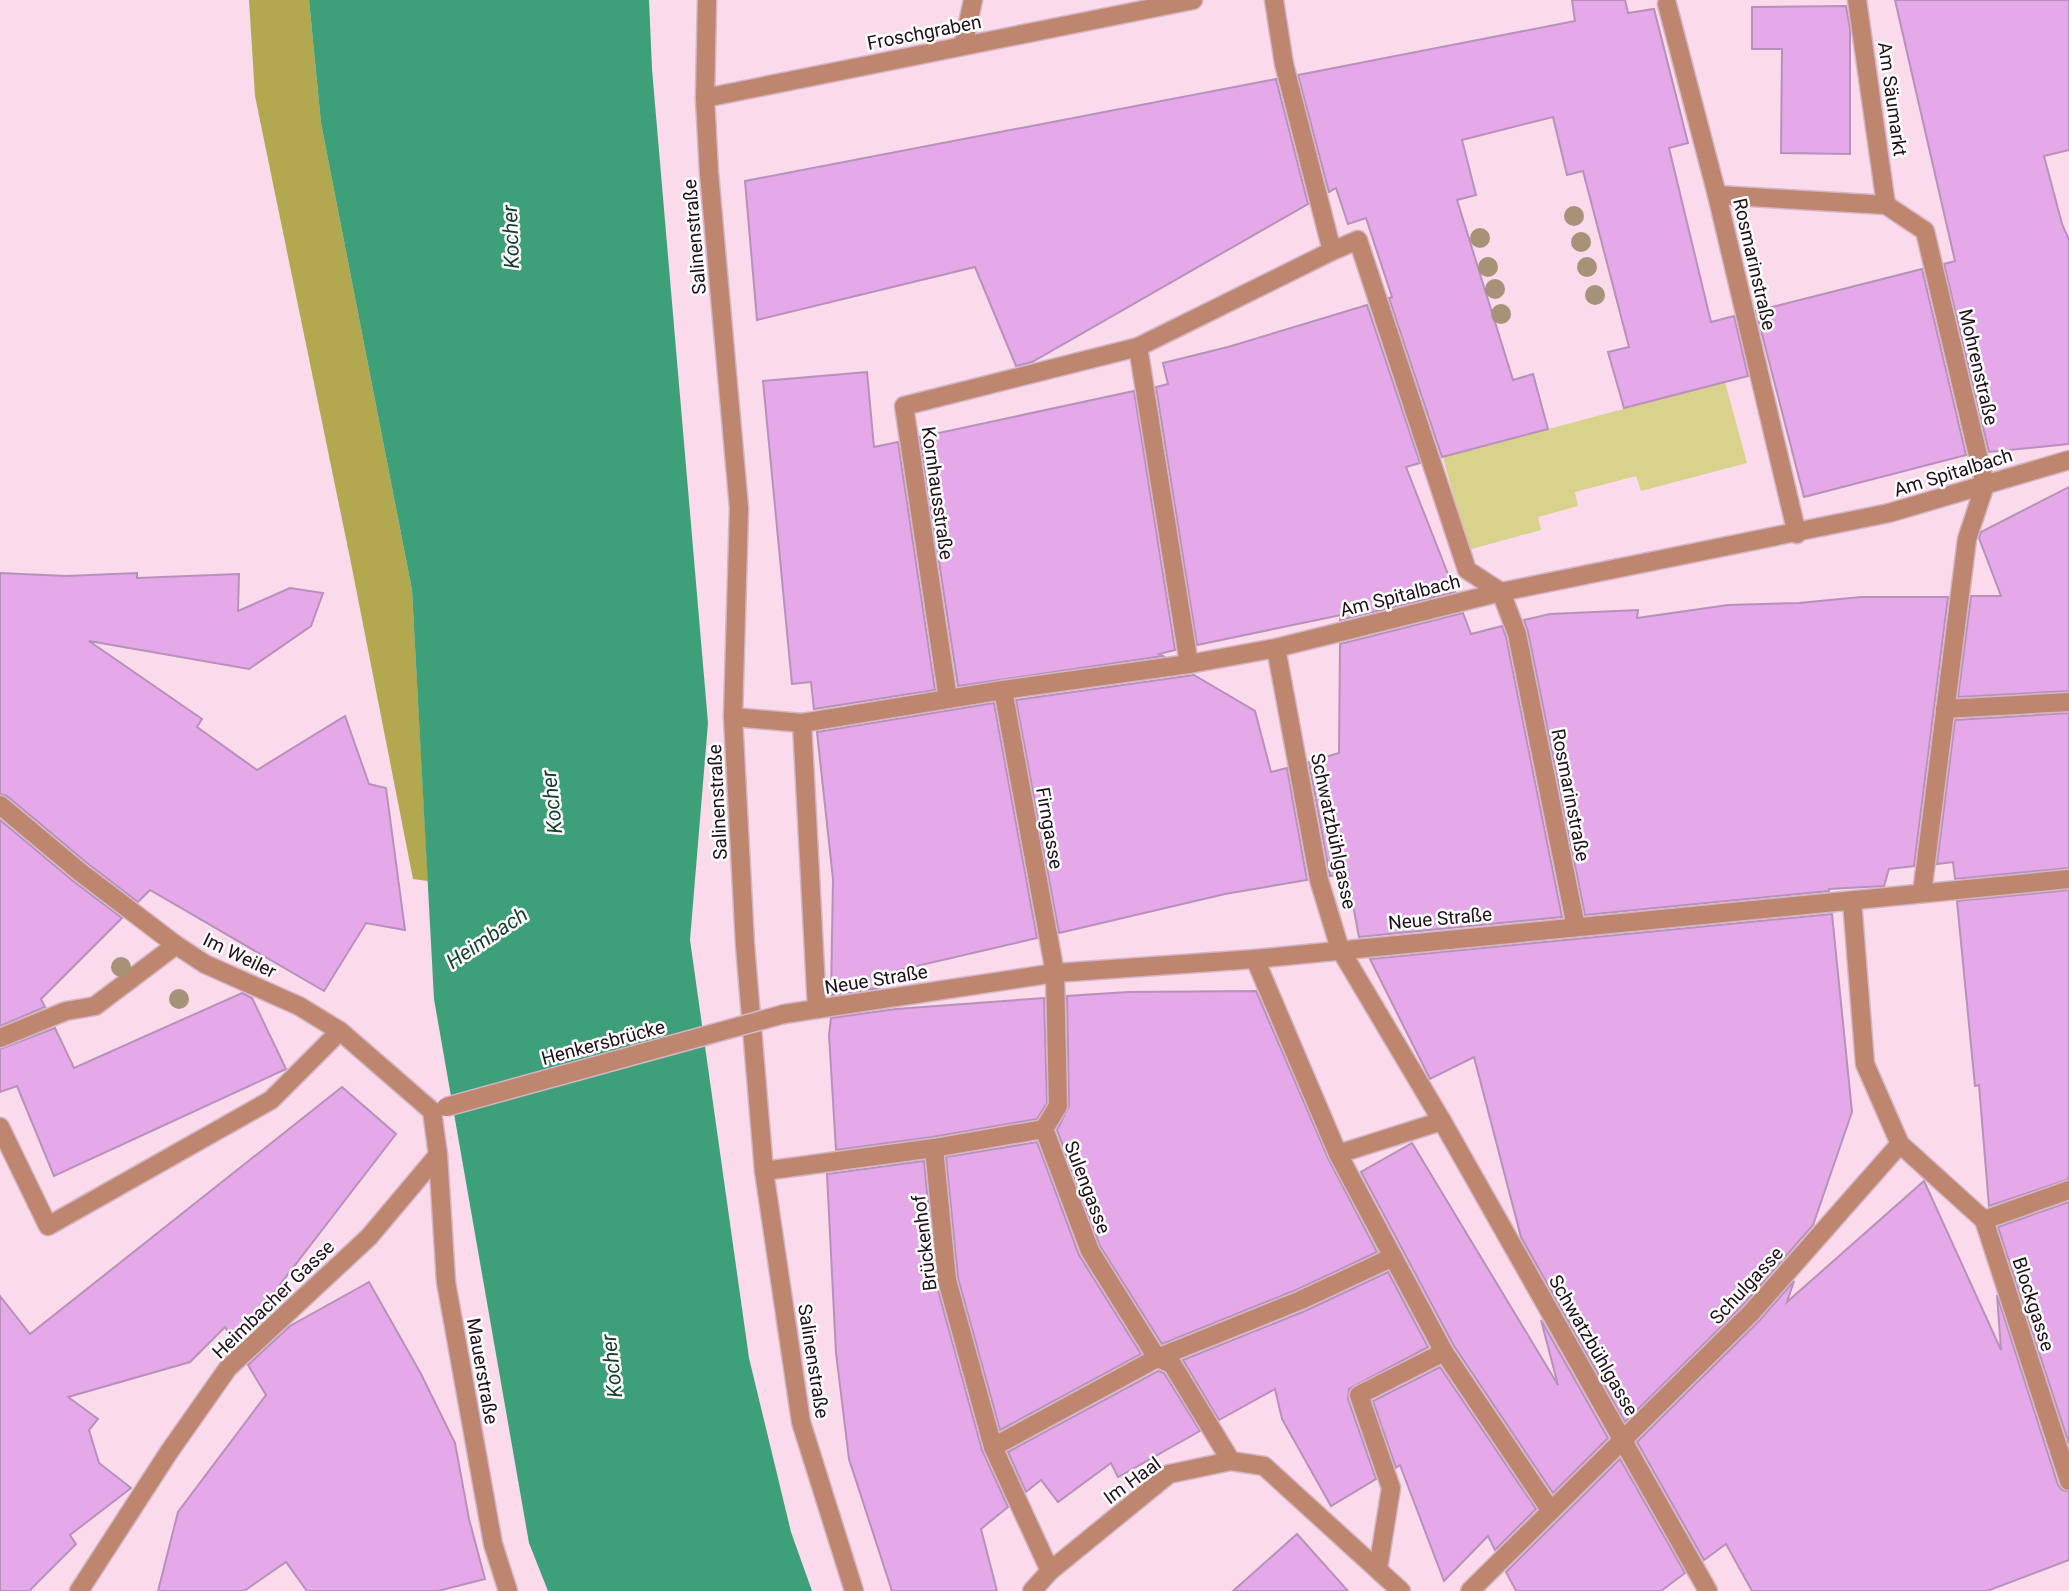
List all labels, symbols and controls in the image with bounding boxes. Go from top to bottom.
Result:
street label: Froschgraben [865,10,983,55]
street label: Am Säumarkt [1873,40,1912,158]
street label: Salinenstraße [678,178,711,296]
street label: Rosmarinstraße [1728,196,1781,332]
water label: Kocher [498,204,524,269]
street label: Mohrenstraße [1954,307,2003,427]
street label: Kornhausstraße [917,425,958,561]
street label: Am Spitalbach [1891,444,2015,501]
street label: Am Spitalbach [1338,569,1463,622]
street label: Rosmarinstraße [1546,727,1595,863]
street label: Salinenstraße [703,744,732,860]
street label: Schwatzbühlgasse [1306,751,1361,911]
water label: Kocher [537,768,567,835]
street label: Firngasse [1031,785,1068,871]
water label: Heimbach [442,902,532,974]
street label: Neue Straße [1387,903,1493,934]
street label: Im Weiler [199,928,281,983]
street label: Neue Straße [823,960,929,999]
street label: Henkersbrücke [539,1015,667,1070]
street label: Sulengasse [1059,1137,1116,1237]
street label: Brückenhof [907,1193,942,1292]
street label: Heimbacher Gasse [208,1235,339,1363]
street label: Schulgasse [1705,1242,1788,1329]
street label: Blockgasse [2008,1254,2060,1354]
street label: Schwatzbühlgasse [1544,1271,1643,1420]
street label: Salinenstraße [793,1302,834,1420]
street label: Mauerstraße [462,1316,503,1426]
water label: Kocher [597,1332,627,1399]
street label: Im Haal [1099,1452,1166,1509]

